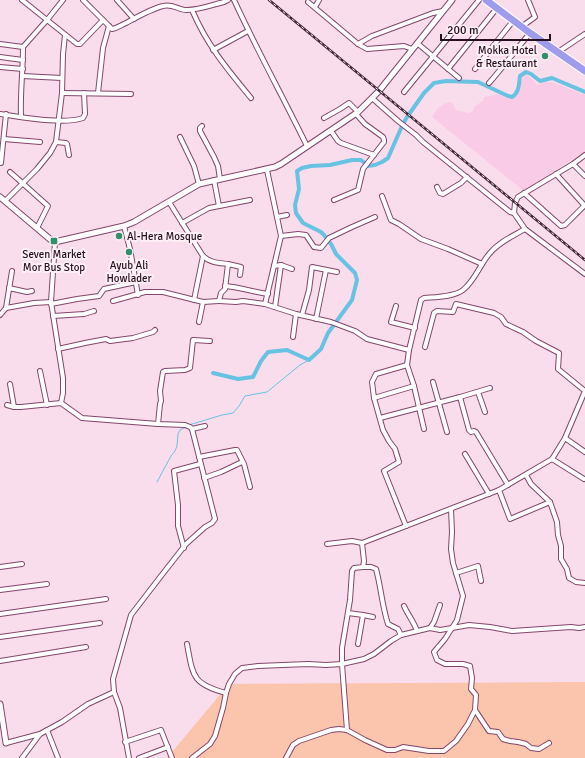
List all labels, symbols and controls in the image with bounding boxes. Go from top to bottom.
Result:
scale bar [441,16,550,42]
text: 200 m [447,23,479,38]
place label: Mokka Hotel & Restaurant [476,44,537,70]
marker: Mokka Hotel & Restaurant [540,51,550,61]
place label: Al-Hera Mosque [127,230,202,243]
marker: Al-Hera Mosque [114,231,124,241]
marker: Seven Market Mor Bus Stop [49,236,59,246]
marker: Ayub Ali Howlader [124,247,134,257]
place label: Seven Market Mor Bus Stop [22,248,86,274]
place label: Ayub Ali Howlader [106,259,152,285]

